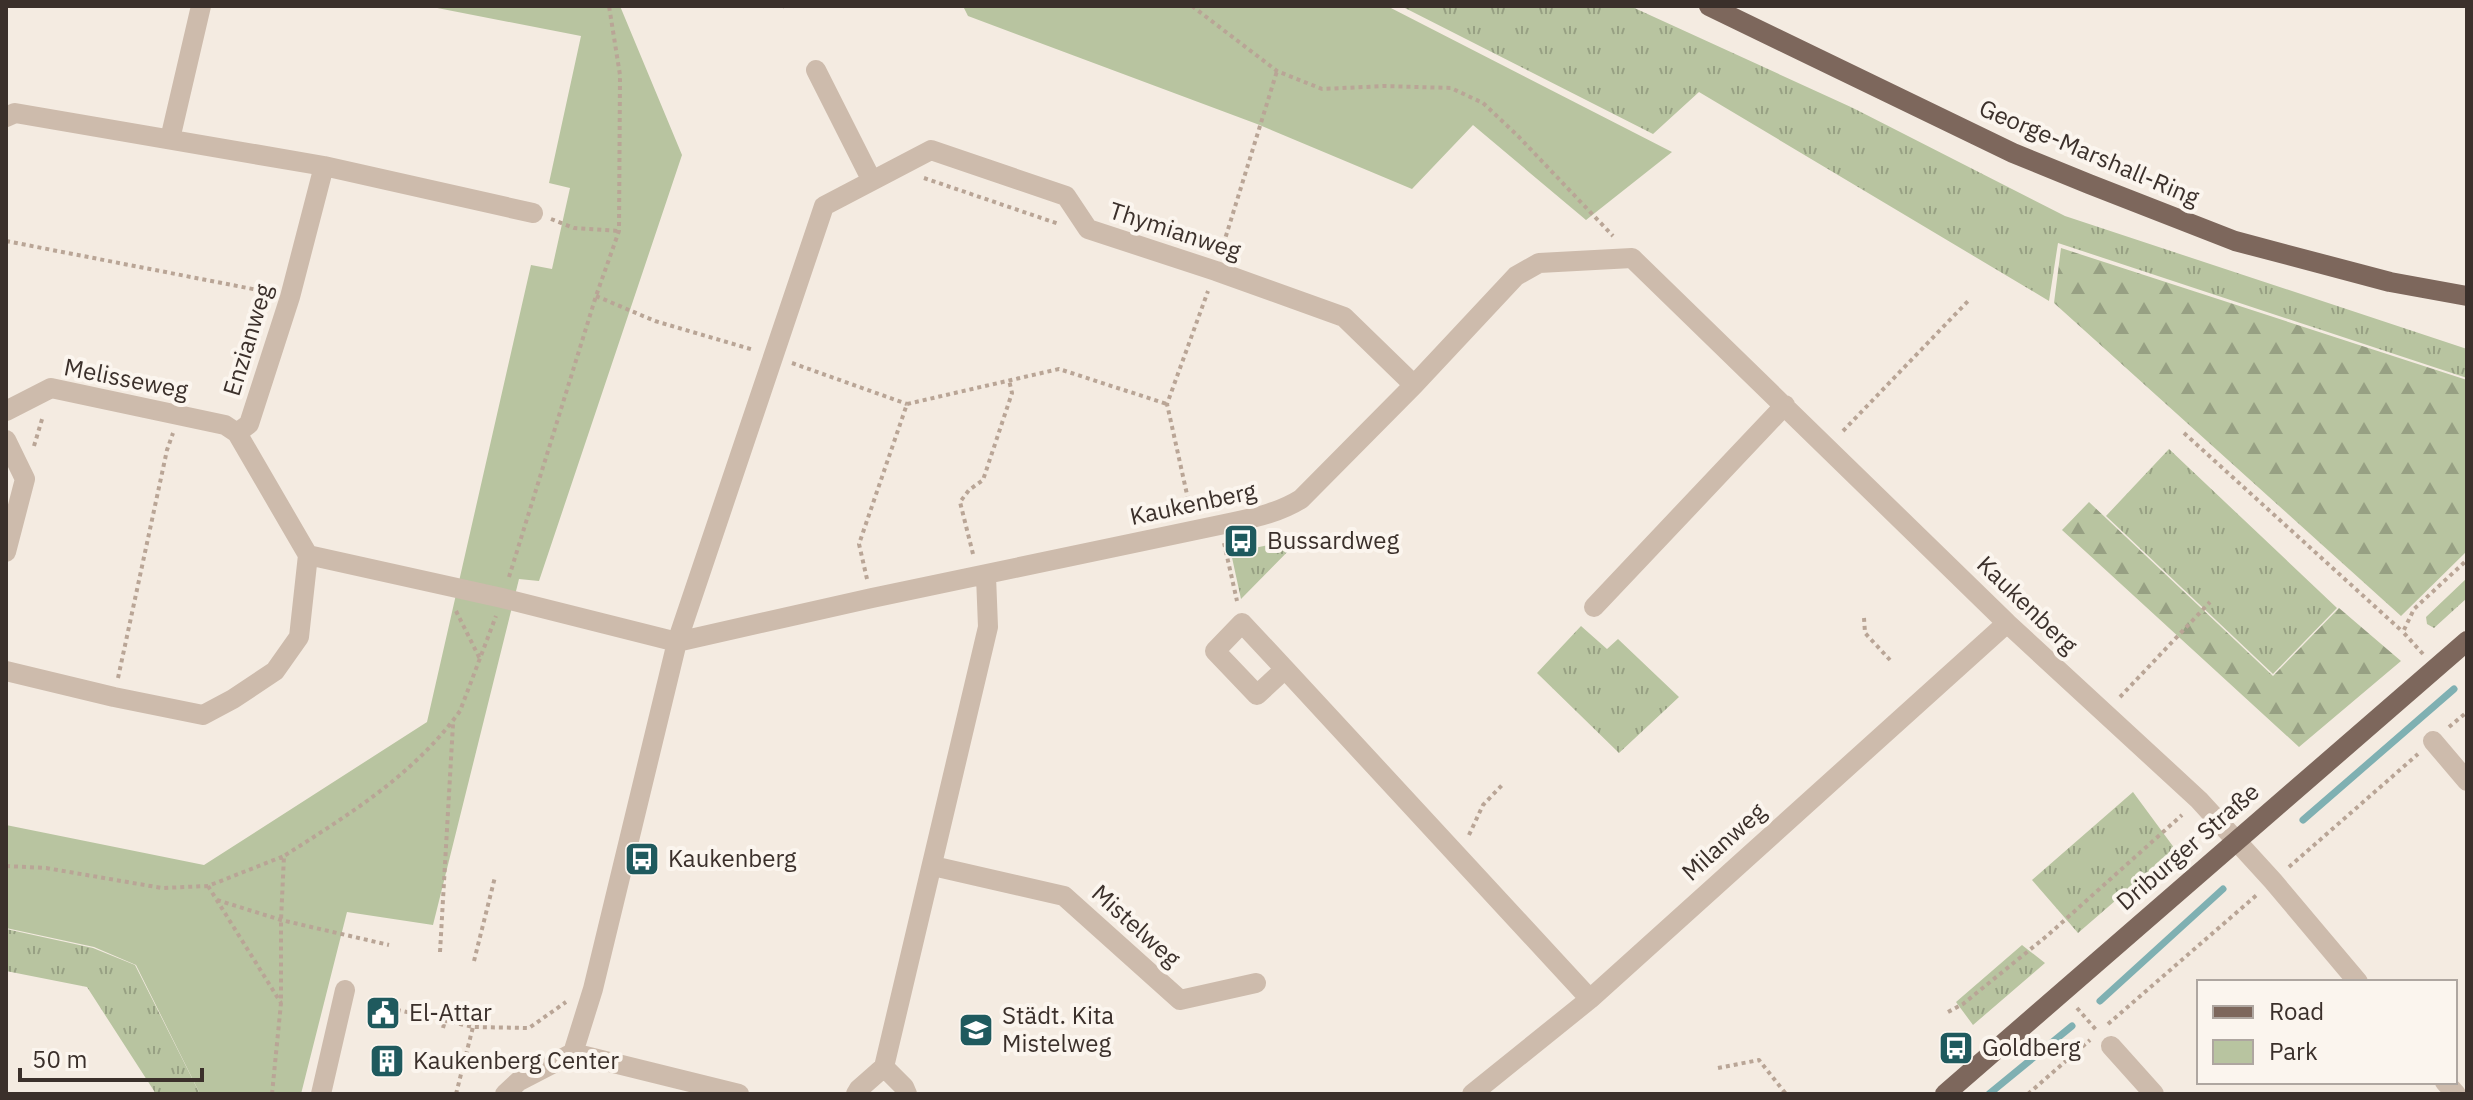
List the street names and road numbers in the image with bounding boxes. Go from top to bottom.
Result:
street label: George-Marshall-Ring [1974,91,2205,213]
street label: Thymianweg [1105,194,1246,266]
street label: Enzianweg [215,280,279,399]
street label: Melisseweg [61,350,191,406]
street label: Kaukenberg [1127,474,1259,532]
street label: Kaukenberg [1970,548,2085,661]
street label: Driburger Straße [2109,775,2266,917]
street label: Milanweg [1675,795,1772,887]
street label: Mistelweg [1085,877,1188,974]

